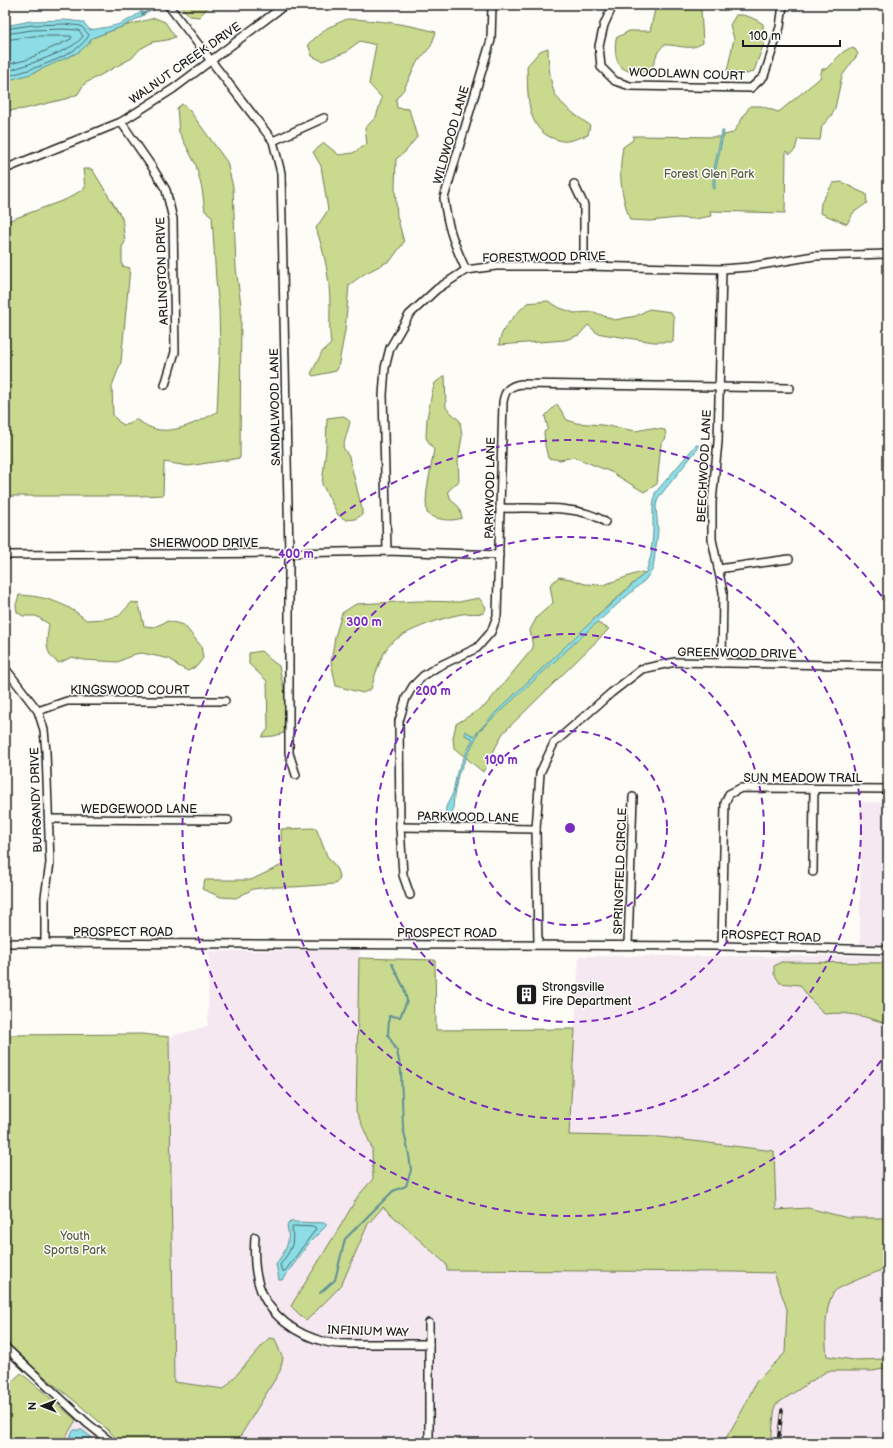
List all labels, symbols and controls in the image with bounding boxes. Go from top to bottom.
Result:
street label: WALNUT CREEK DRIVE [127,19,244,108]
scale bar [743,22,840,48]
text: 100 m [749,29,781,44]
street label: WOODLAWN COURT [629,65,746,84]
street label: WILDWOOD LANE [430,84,473,186]
park label: Forest Glen Park [664,167,754,182]
street label: ARLINGTON DRIVE [153,217,172,325]
street label: FORESTWOOD DRIVE [482,249,606,266]
street label: SANDALWOOD LANE [267,348,284,466]
street label: BEECHWOOD LANE [694,409,715,523]
street label: PARKWOOD LANE [482,437,499,539]
street label: SHERWOOD DRIVE [150,536,258,551]
text: 400 m [278,547,314,562]
text: 300 m [346,615,382,630]
street label: GREENWOOD DRIVE [677,645,797,662]
street label: KINGSWOOD COURT [70,683,191,698]
text: 200 m [415,684,451,699]
street label: BURGANDY DRIVE [27,747,46,853]
text: 100 m [484,753,518,768]
street label: SUN MEADOW TRAIL [744,771,863,786]
street label: WEDGEWOOD LANE [81,802,197,817]
street label: SPRINGFIELD CIRCLE [611,807,630,935]
street label: PARKWOOD LANE [417,809,519,826]
centre of rings [563,821,577,835]
street label: PROSPECT ROAD [73,925,173,940]
street label: PROSPECT ROAD [397,926,497,941]
street label: PROSPECT ROAD [721,927,822,946]
place label: Strongsville Fire Department [542,980,632,1009]
building icon: Strongsville Fire Department [514,981,540,1007]
park label: Youth Sports Park [44,1229,106,1258]
street label: INFINIUM WAY [327,1323,410,1340]
north arrow [22,1386,62,1426]
text: N [26,1402,39,1410]

